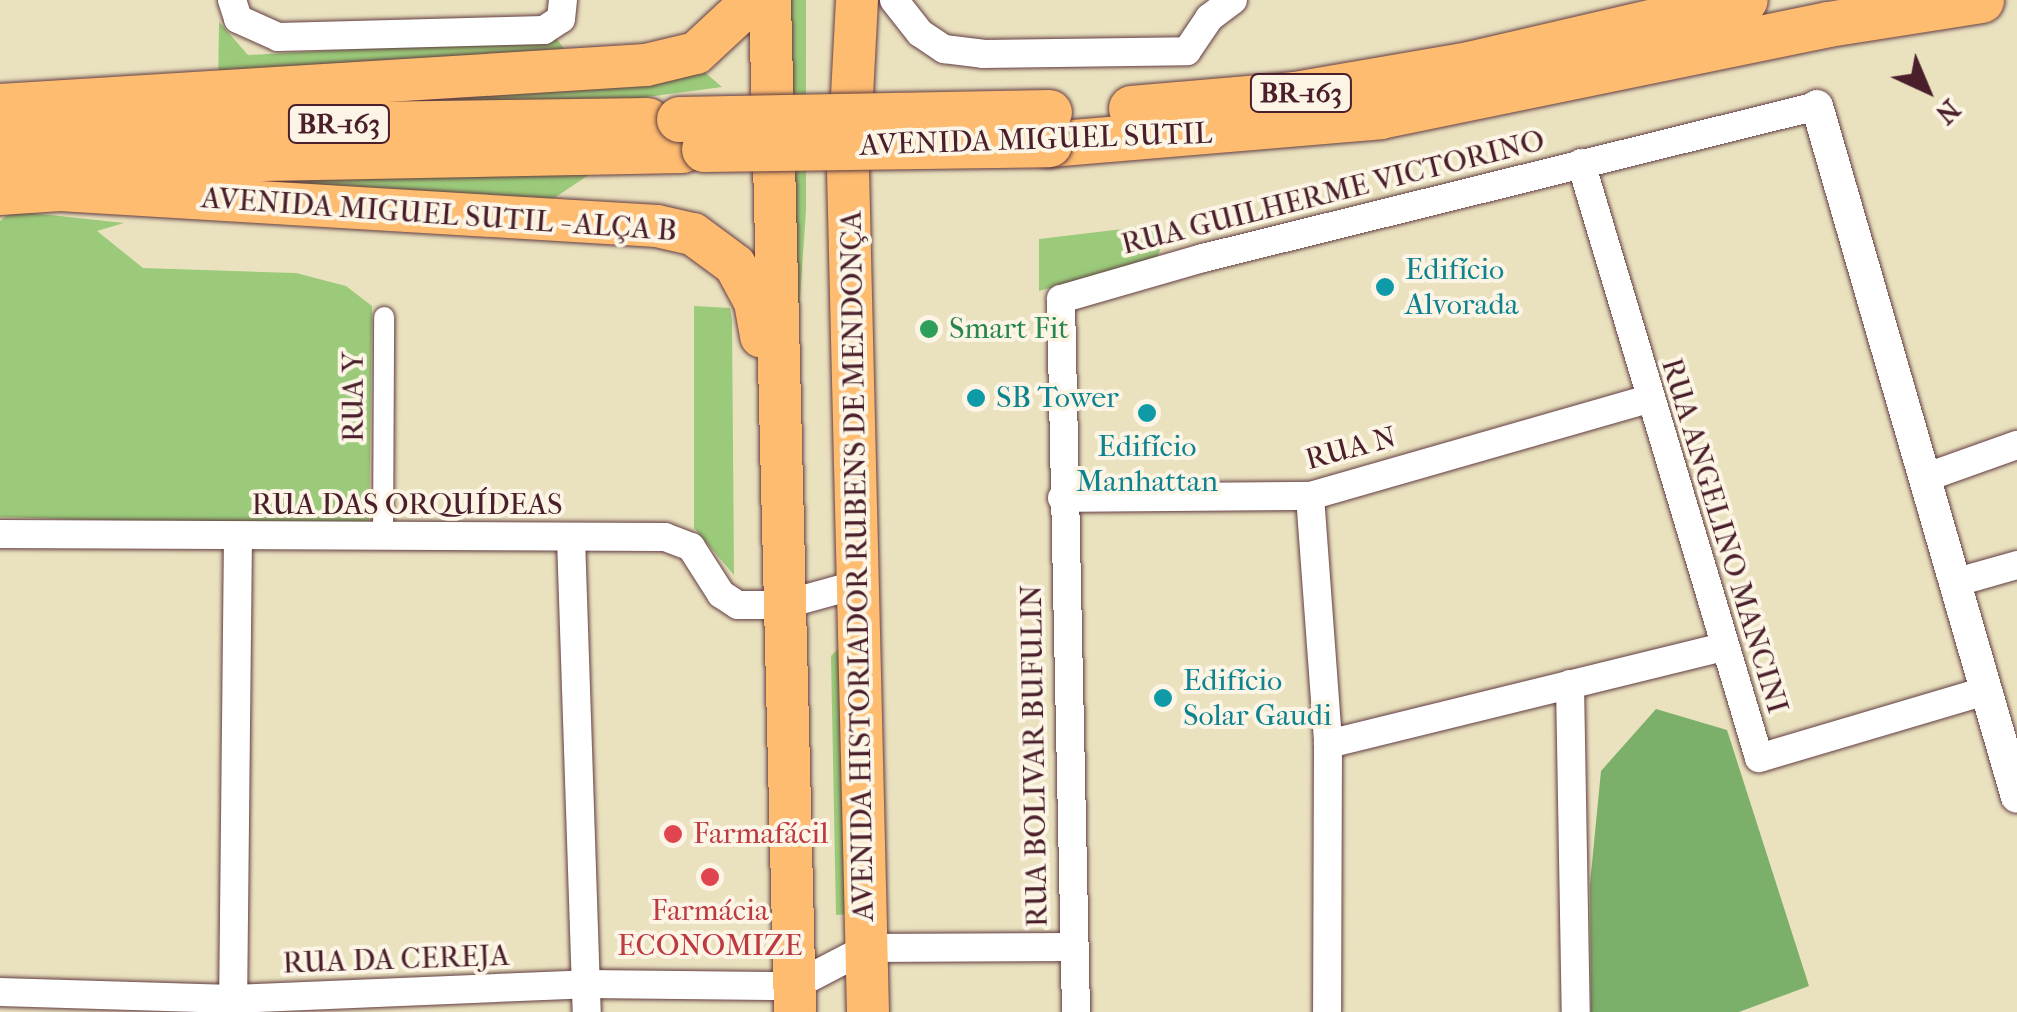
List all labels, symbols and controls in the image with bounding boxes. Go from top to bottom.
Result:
north arrow [1877,40,1977,140]
road number: BR-163 [1248,70,1354,116]
text: N [1929,93,1967,131]
road number: BR-163 [286,101,392,147]
street label: AVENIDA MIGUEL SUTIL [859,116,1213,164]
street label: RUA GUILHERME VICTORINO [1118,123,1548,263]
street label: AVENIDA MIGUEL SUTIL - ALÇA B [200,180,678,250]
street label: AVENIDA HISTORIADOR RUBENS DE MENDONÇA [834,211,882,921]
place label: Edifício Alvorada [1405,252,1519,322]
marker: Edifício Alvorada [1374,276,1396,298]
place label: Smart Fit [949,311,1069,347]
marker: Smart Fit [918,318,940,340]
street label: RUA Y [336,352,372,442]
street label: RUA ANGELINO MANCINI [1653,354,1795,718]
place label: SB Tower [996,380,1119,416]
marker: SB Tower [965,387,987,409]
marker: Edifício Manhattan [1136,402,1158,424]
street label: RUA N [1302,420,1400,478]
place label: Edifício Manhattan [1076,429,1218,500]
street label: RUA DAS ORQUÍDEAS [251,487,563,523]
street label: RUA BOLIVAR BUFULIN [1014,584,1056,928]
place label: Edifício Solar Gaudi [1183,663,1332,734]
marker: Edifício Solar Gaudi [1152,687,1174,709]
place label: Farmafácil [693,816,829,852]
marker: Farmafácil [662,823,684,845]
marker: Farmácia ECONOMIZE [699,866,721,888]
place label: Farmácia ECONOMIZE [617,893,803,964]
street label: RUA DA CEREJA [282,938,510,982]

